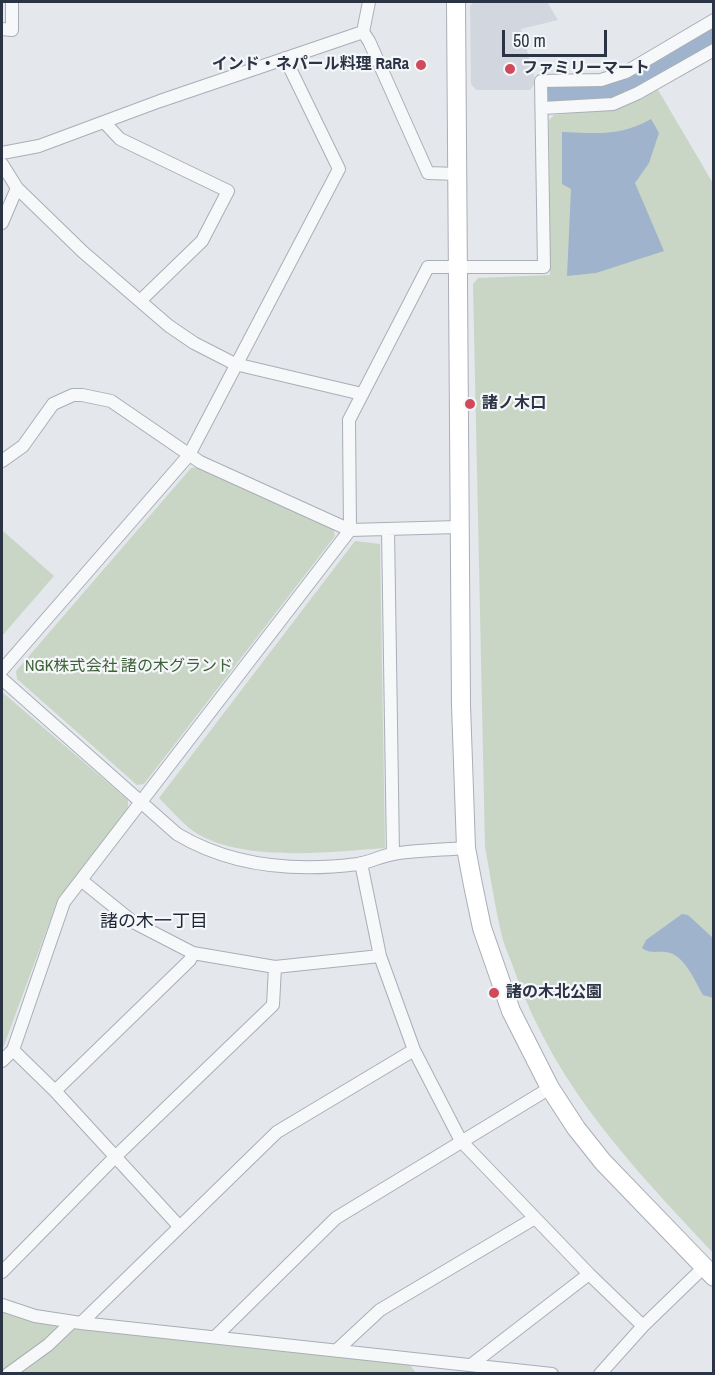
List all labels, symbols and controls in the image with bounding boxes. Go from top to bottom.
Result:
scale bar [505,18,610,56]
text: 50 m [513,28,546,53]
place label: インド・ネパール料理 RaRa [212,55,409,75]
marker: インド・ネパール料理 RaRa [414,58,428,72]
place label: ファミリーマート [522,59,650,79]
marker: ファミリーマート [503,62,517,76]
place label: 諸ノ木口 [482,394,546,414]
marker: 諸ノ木口 [463,397,477,411]
park label: NGK株式会社 諸の木グランド [25,657,233,677]
district label: 諸の木一丁目 [100,911,208,933]
place label: 諸の木北公園 [506,983,602,1003]
marker: 諸の木北公園 [487,986,501,1000]

